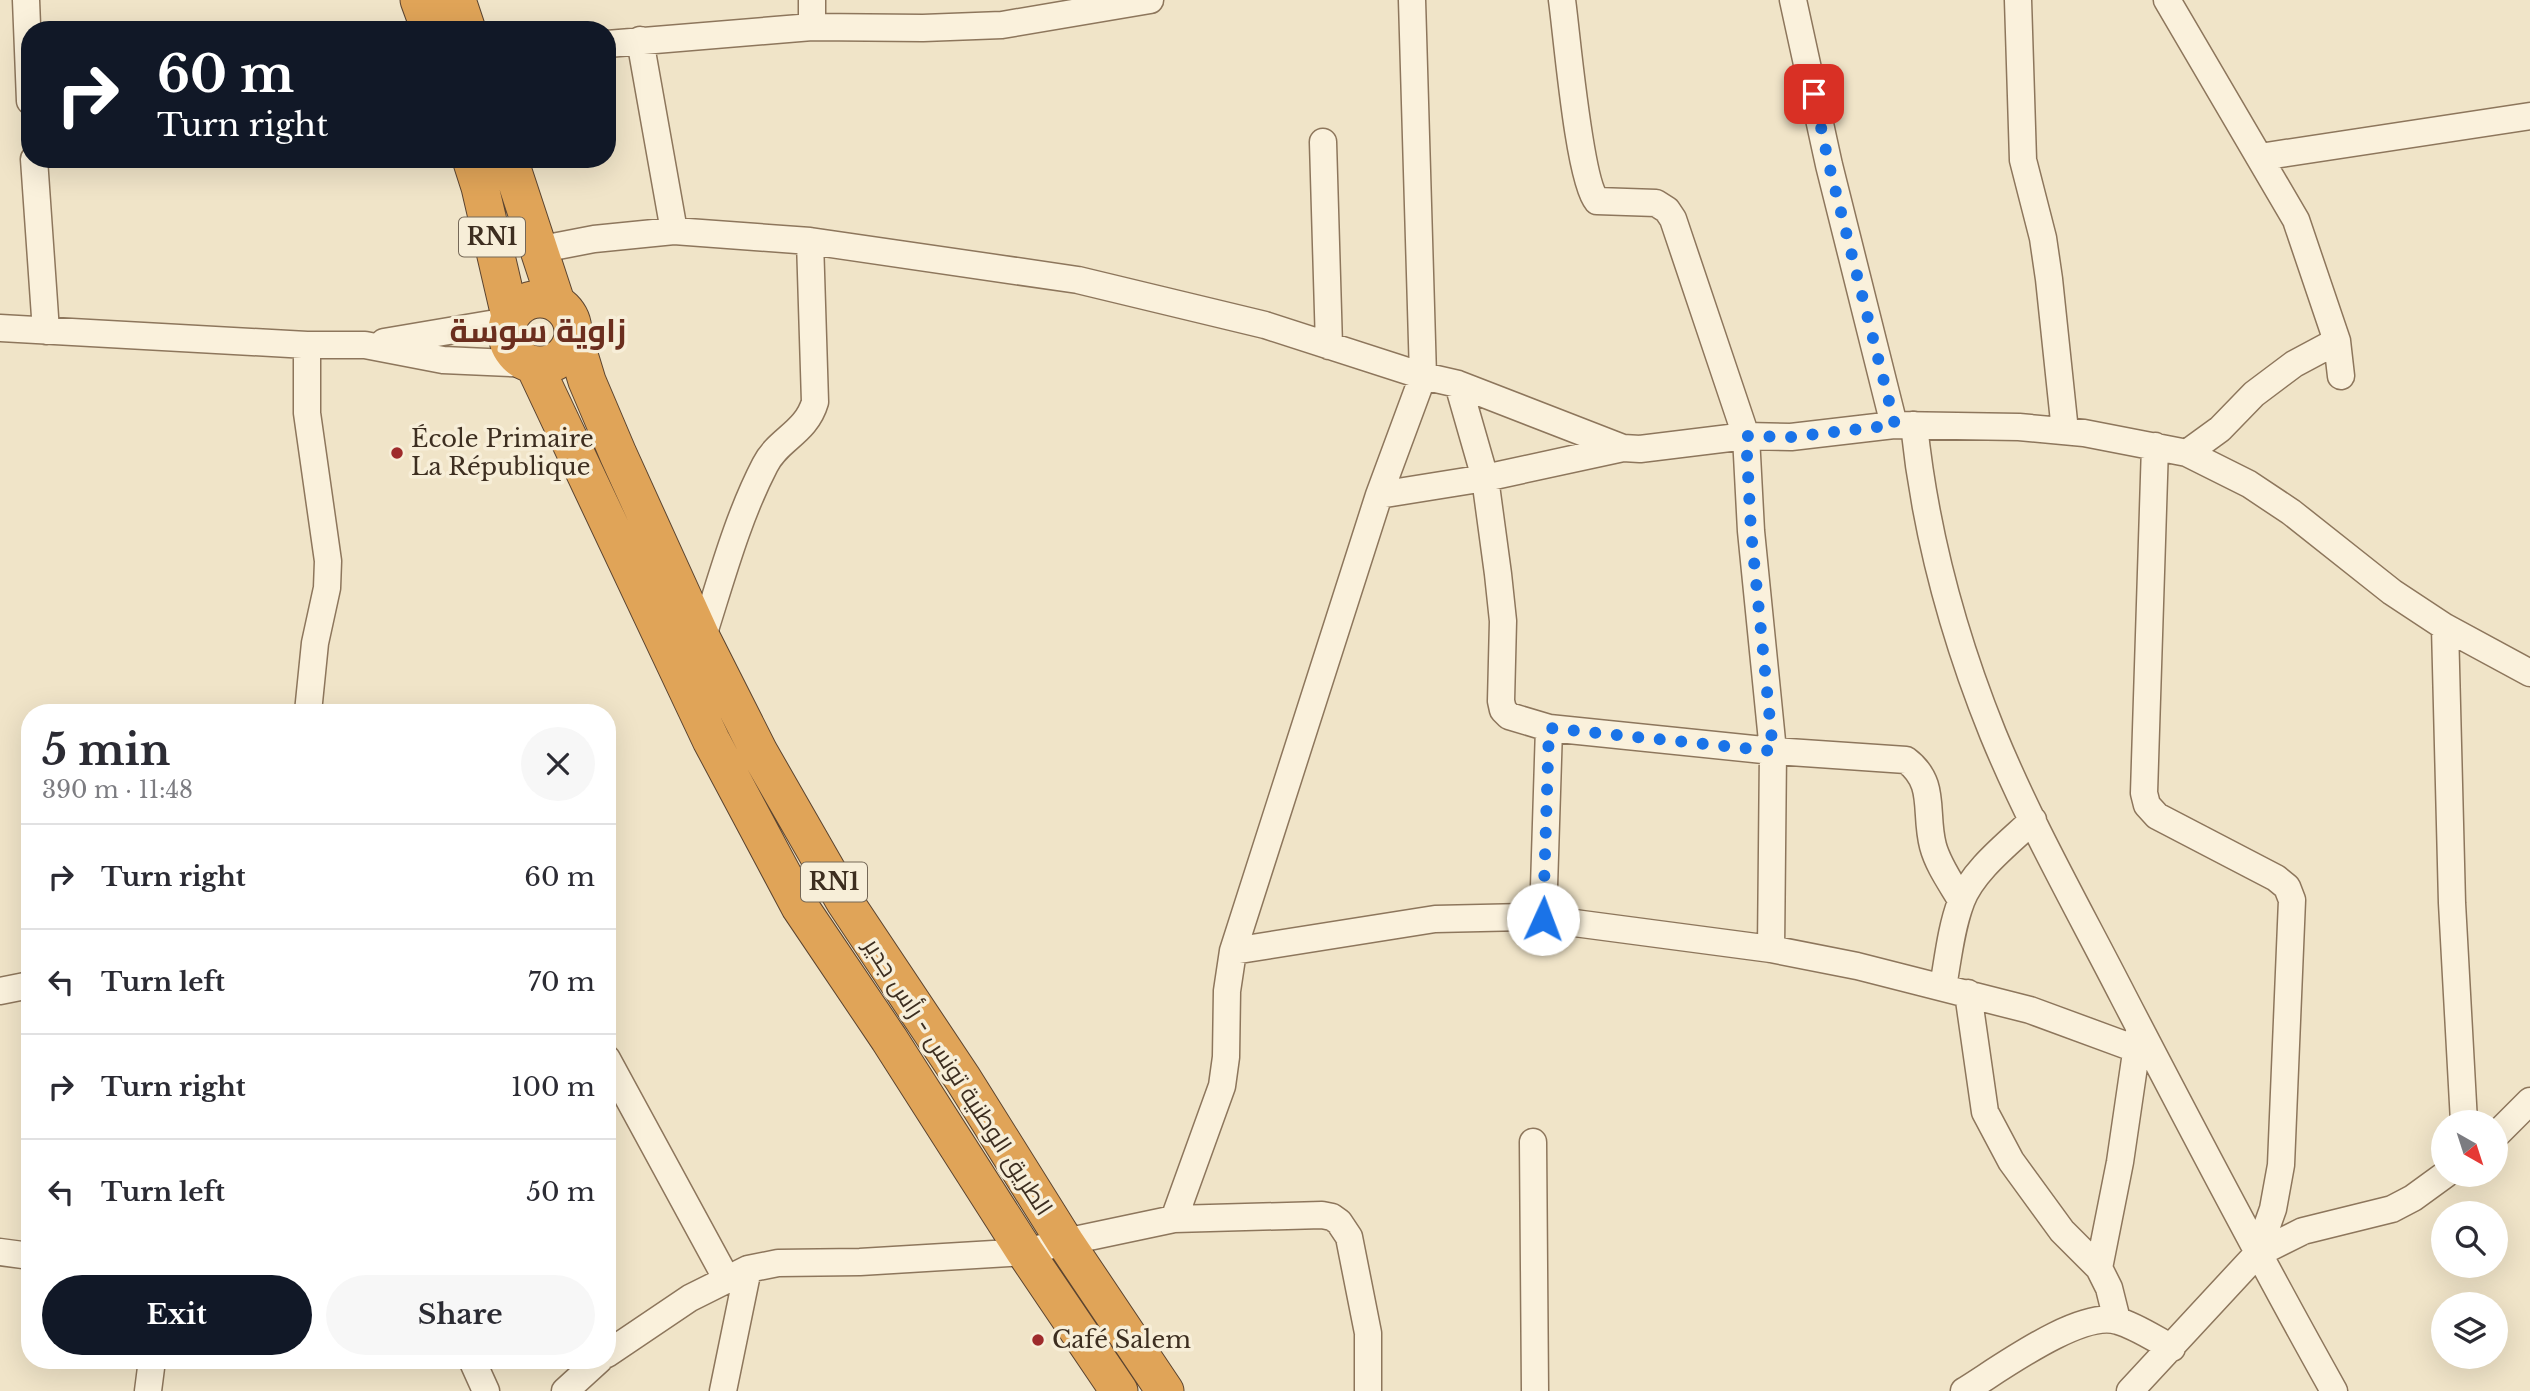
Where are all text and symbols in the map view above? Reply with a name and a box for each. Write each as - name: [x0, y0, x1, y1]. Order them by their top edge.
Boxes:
- text: 60 m: [157, 44, 294, 105]
- icon: right: [42, 49, 133, 140]
- pin: [1784, 64, 1844, 124]
- icon: arrive: [1795, 75, 1833, 113]
- text: Turn right: [157, 105, 328, 145]
- road number: RN1: [459, 218, 525, 256]
- district label: زاوية سوسة: [450, 311, 626, 351]
- place label: École Primaire La République: [411, 424, 594, 481]
- marker: École Primaire La République: [389, 445, 405, 461]
- text: 5 min: [42, 724, 170, 776]
- button: close: [521, 727, 595, 801]
- text: 390 m · 11:48: [42, 776, 193, 804]
- icon: right: [42, 858, 80, 896]
- text: Turn right: [101, 861, 246, 893]
- text: 60 m: [524, 861, 595, 893]
- road number: RN1: [801, 862, 867, 902]
- position arrow: [1506, 882, 1580, 956]
- street label: الطريق الوطنية تونس - رأس جدير: [856, 931, 1060, 1221]
- icon: left: [42, 963, 80, 1001]
- text: Turn left: [101, 966, 225, 998]
- text: 70 m: [528, 966, 595, 998]
- icon: right: [42, 1068, 80, 1106]
- text: Turn right: [101, 1071, 246, 1103]
- text: 100 m: [511, 1071, 595, 1103]
- north arrow: [2431, 1110, 2508, 1186]
- map controls: [2431, 1110, 2508, 1369]
- icon: left: [42, 1173, 80, 1211]
- text: Turn left: [101, 1176, 225, 1208]
- text: 50 m: [526, 1176, 595, 1208]
- button: search: [2431, 1201, 2508, 1278]
- button: Exit: [42, 1275, 312, 1355]
- button: Share: [326, 1275, 595, 1355]
- button: layers: [2431, 1292, 2508, 1369]
- place label: Café Salem: [1052, 1325, 1191, 1354]
- marker: Café Salem: [1030, 1332, 1046, 1348]

